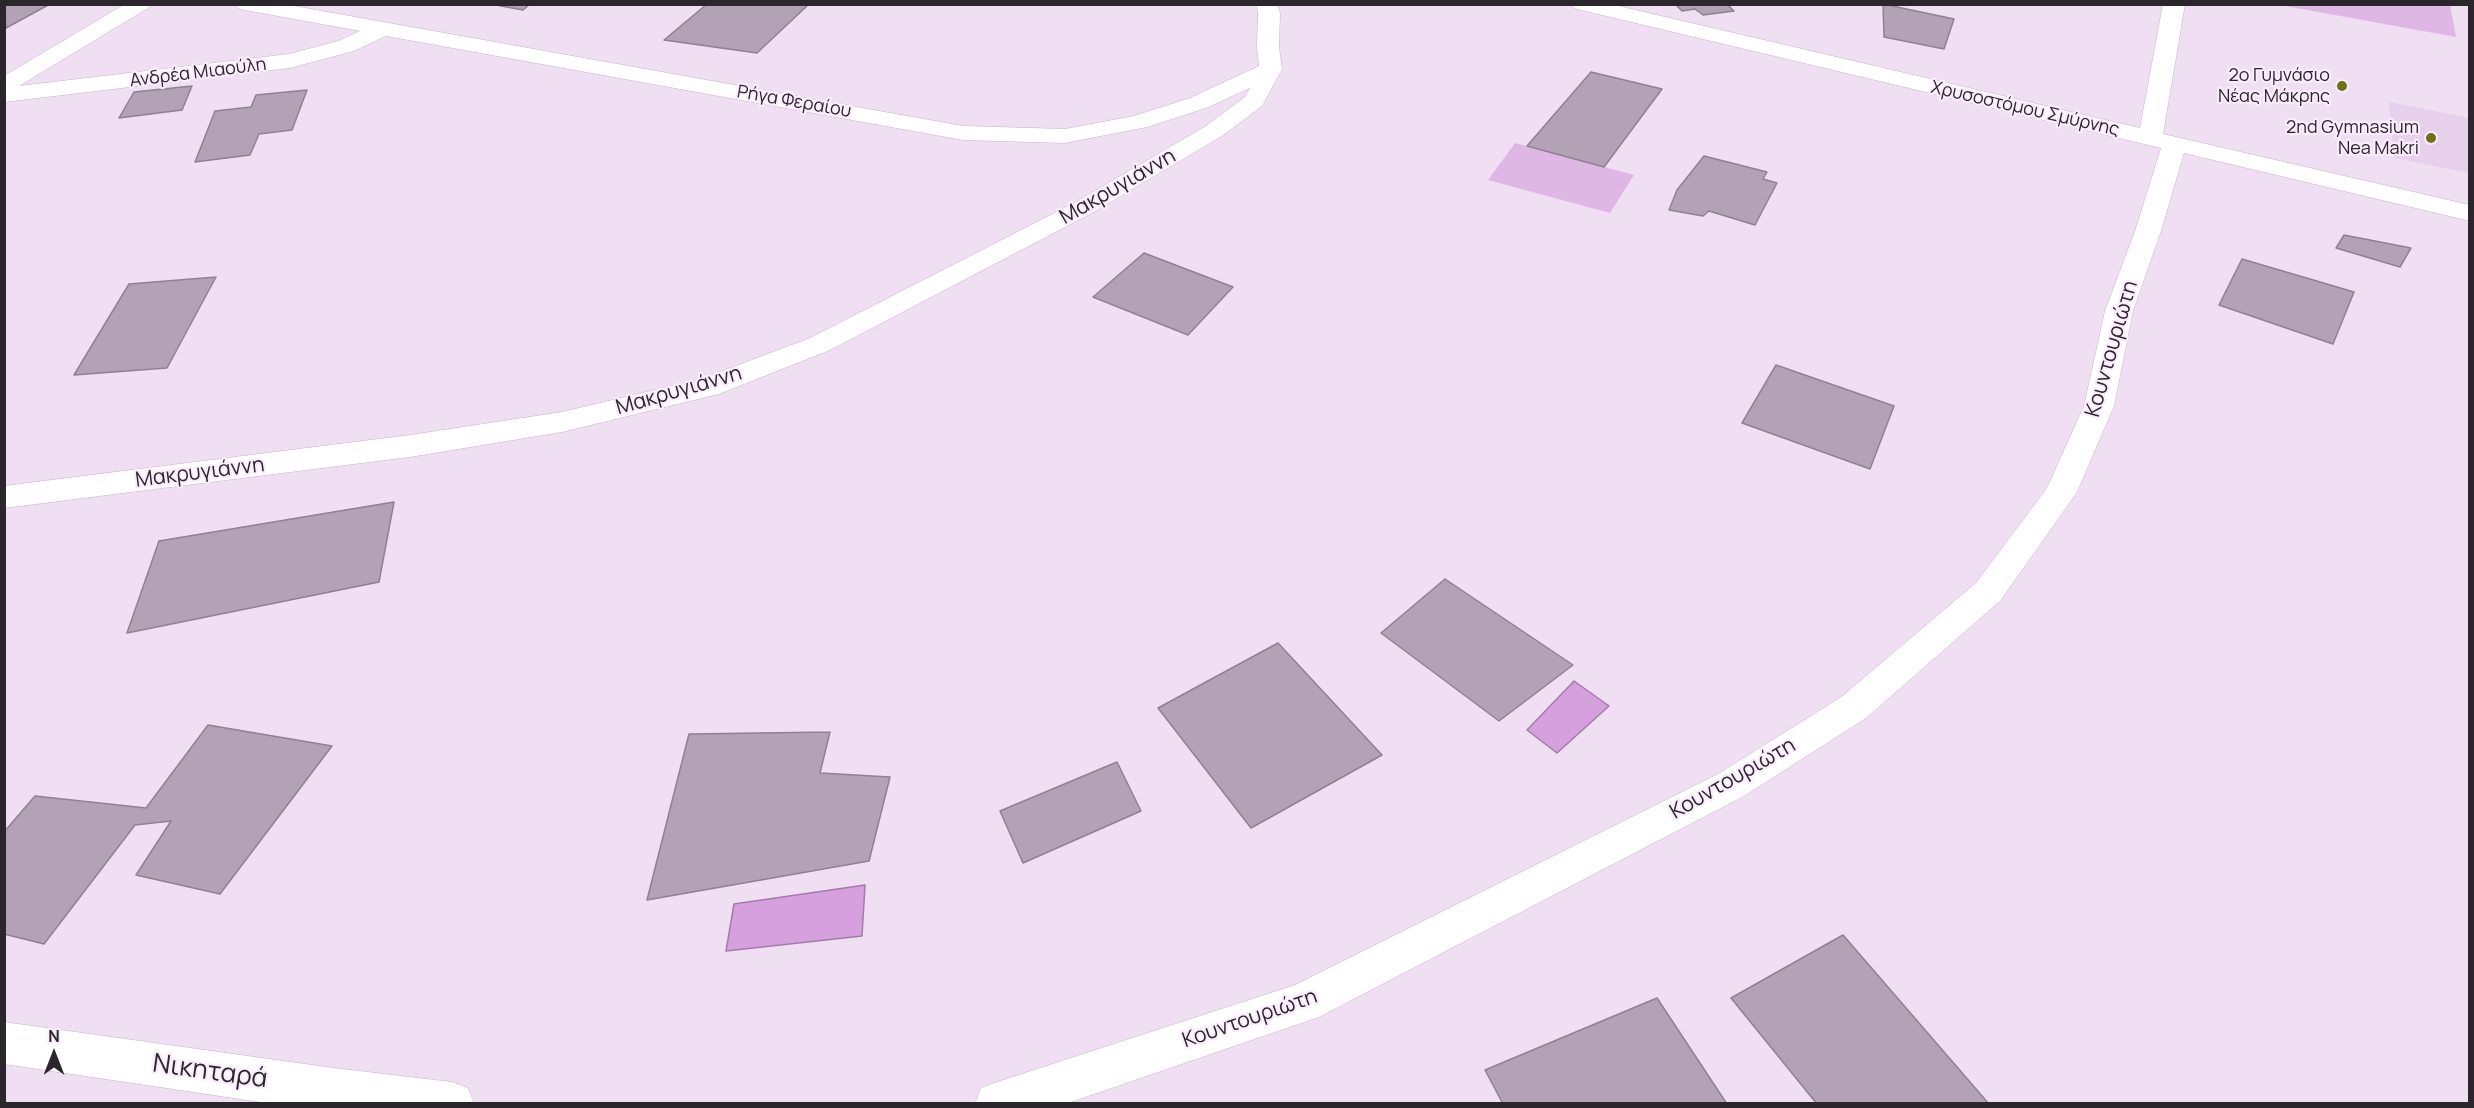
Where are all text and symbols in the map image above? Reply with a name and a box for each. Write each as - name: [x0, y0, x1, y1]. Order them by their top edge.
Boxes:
- street label: Ανδρέα Μιαούλη: [128, 54, 268, 92]
- place label: 2ο Γυμνάσιο Νέας Μάκρης: [2218, 65, 2330, 107]
- street label: Χρυσοστόμου Σμύρνης: [1929, 77, 2121, 141]
- marker: 2ο Γυμνάσιο Νέας Μάκρης: [2335, 79, 2349, 93]
- street label: Ρήγα Φεραίου: [735, 81, 853, 123]
- place label: 2nd Gymnasium Nea Makri: [2286, 117, 2419, 160]
- marker: 2nd Gymnasium Nea Makri: [2424, 131, 2438, 145]
- street label: Μακρυγιάννη: [1056, 144, 1180, 230]
- street label: Κουντουριώτη: [2080, 278, 2144, 420]
- street label: Μακρυγιάννη: [613, 361, 745, 421]
- street label: Μακρυγιάννη: [134, 453, 266, 493]
- street label: Κουντουριώτη: [1666, 733, 1800, 825]
- street label: Κουντουριώτη: [1179, 984, 1321, 1054]
- north arrow: [24, 1024, 84, 1084]
- text: N: [48, 1025, 60, 1047]
- street label: Νικηταρά: [151, 1049, 269, 1095]

